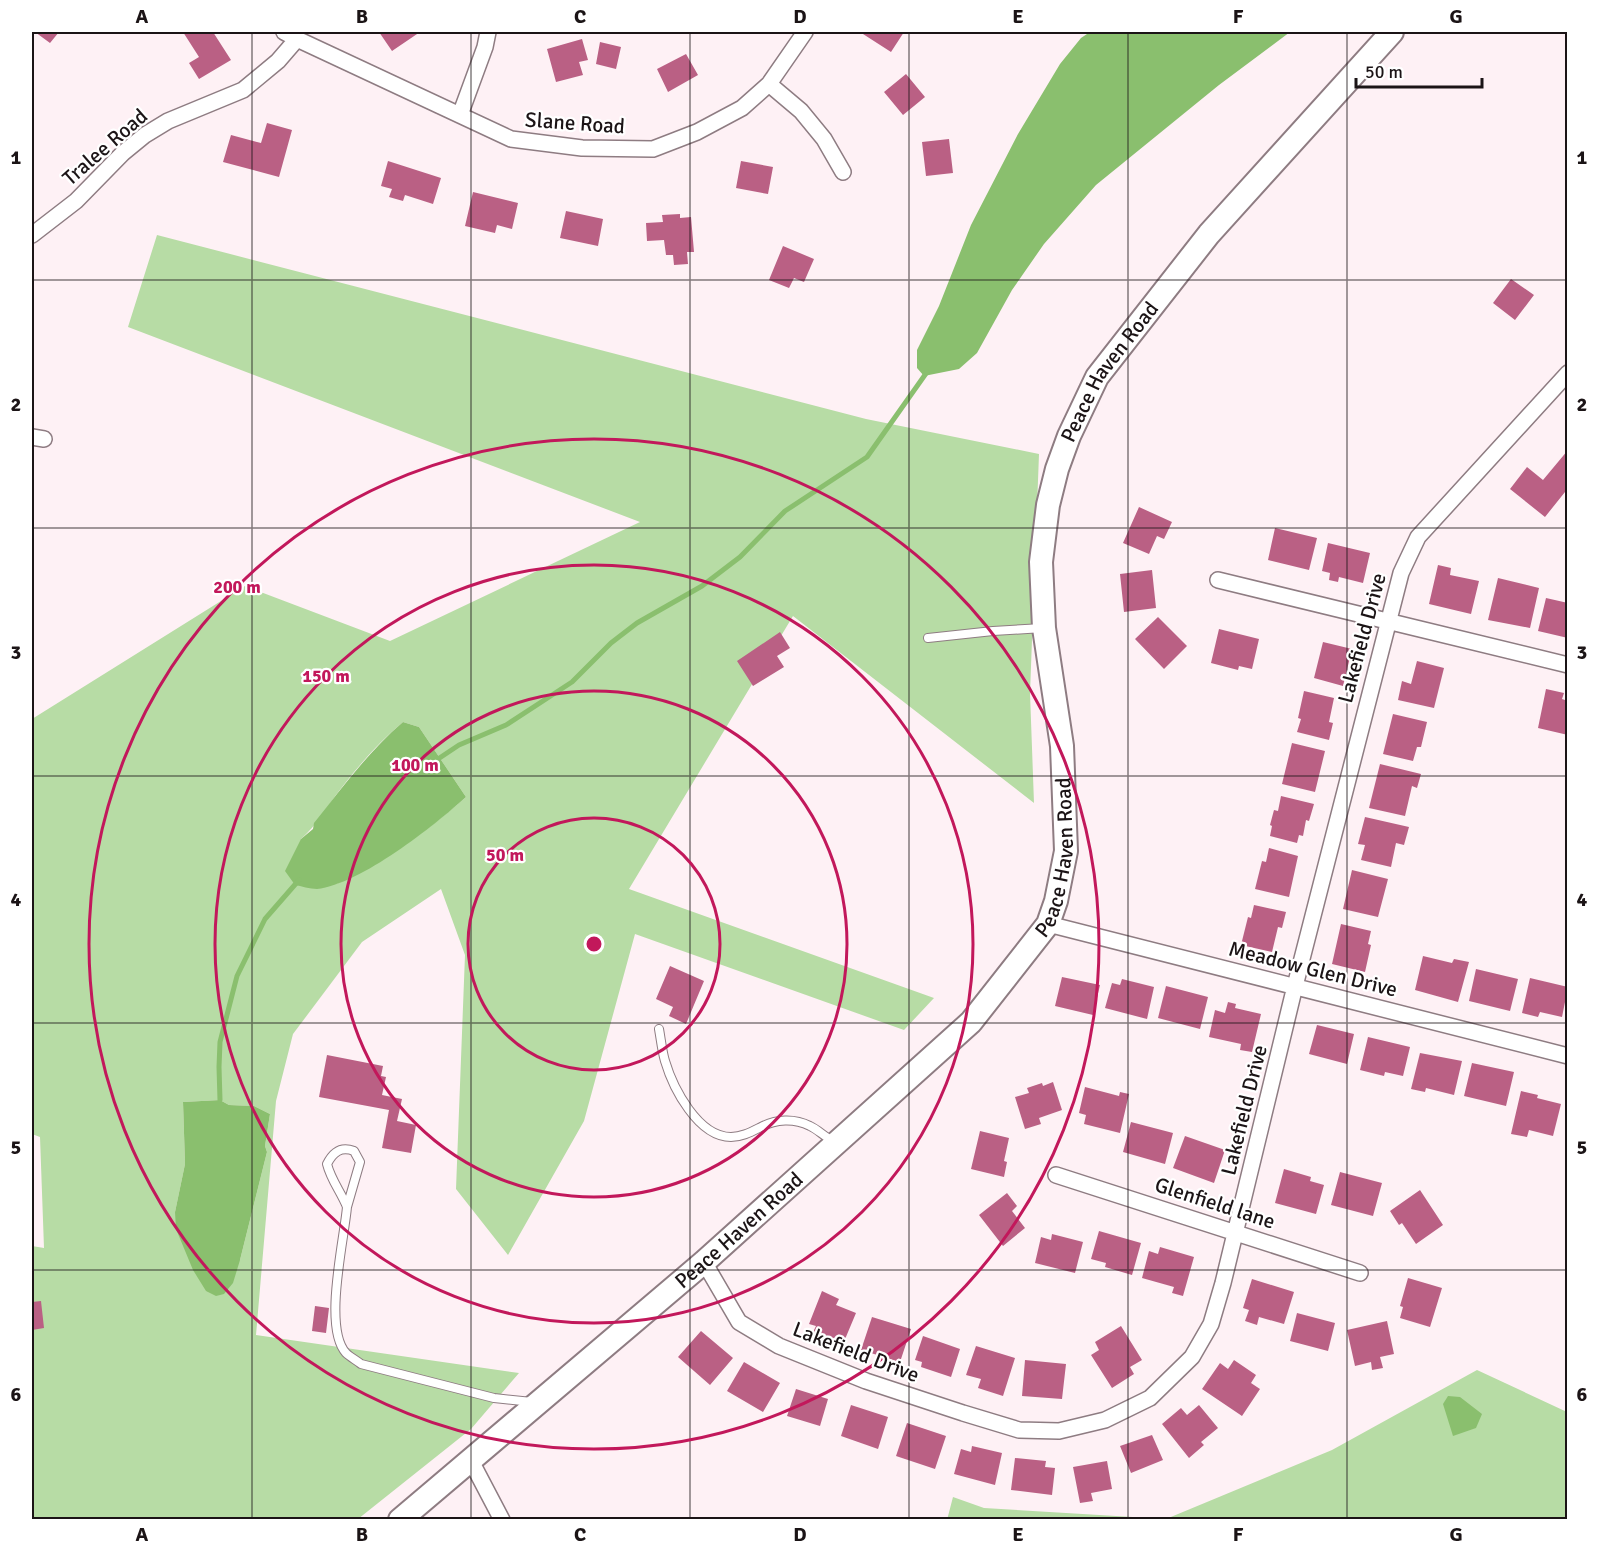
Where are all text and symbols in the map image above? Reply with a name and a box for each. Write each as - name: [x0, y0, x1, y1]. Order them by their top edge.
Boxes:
- text: A: [136, 4, 149, 29]
- text: B: [356, 4, 368, 29]
- text: C: [574, 4, 586, 29]
- text: D: [793, 4, 807, 29]
- text: E: [1012, 4, 1024, 29]
- text: F: [1233, 4, 1244, 29]
- text: G: [1449, 4, 1463, 29]
- scale bar: [1356, 51, 1482, 89]
- text: 50 m: [1365, 61, 1403, 83]
- street label: Tralee Road: [57, 103, 153, 191]
- street label: Slane Road: [524, 107, 626, 139]
- text: 1: [11, 145, 22, 170]
- text: 1: [1577, 145, 1588, 170]
- street label: Peace Haven Road: [1055, 296, 1164, 446]
- text: 2: [11, 392, 21, 417]
- text: 2: [1577, 392, 1587, 417]
- street label: Lakefield Drive: [1332, 570, 1392, 706]
- text: 200 m: [213, 576, 261, 598]
- text: 3: [11, 640, 21, 665]
- text: 3: [1577, 640, 1587, 665]
- text: 150 m: [302, 665, 350, 687]
- text: 100 m: [391, 754, 439, 776]
- street label: Peace Haven Road: [1029, 777, 1079, 943]
- text: 50 m: [486, 844, 524, 866]
- text: 4: [11, 887, 22, 912]
- text: 4: [1577, 887, 1588, 912]
- centre of rings: [584, 934, 604, 954]
- street label: Meadow Glen Drive: [1226, 935, 1400, 1003]
- street label: Lakefield Drive: [1215, 1042, 1273, 1178]
- text: 5: [11, 1135, 21, 1160]
- text: 5: [1577, 1135, 1587, 1160]
- street label: Peace Haven Road: [670, 1166, 808, 1294]
- street label: Glenfield lane: [1152, 1171, 1278, 1235]
- street label: Lakefield Drive: [789, 1316, 923, 1388]
- text: 6: [11, 1382, 22, 1407]
- text: 6: [1577, 1382, 1588, 1407]
- text: A: [136, 1522, 149, 1547]
- text: B: [356, 1522, 368, 1547]
- text: C: [574, 1522, 586, 1547]
- text: D: [793, 1522, 807, 1547]
- text: E: [1012, 1522, 1024, 1547]
- text: F: [1233, 1522, 1244, 1547]
- text: G: [1449, 1522, 1463, 1547]

